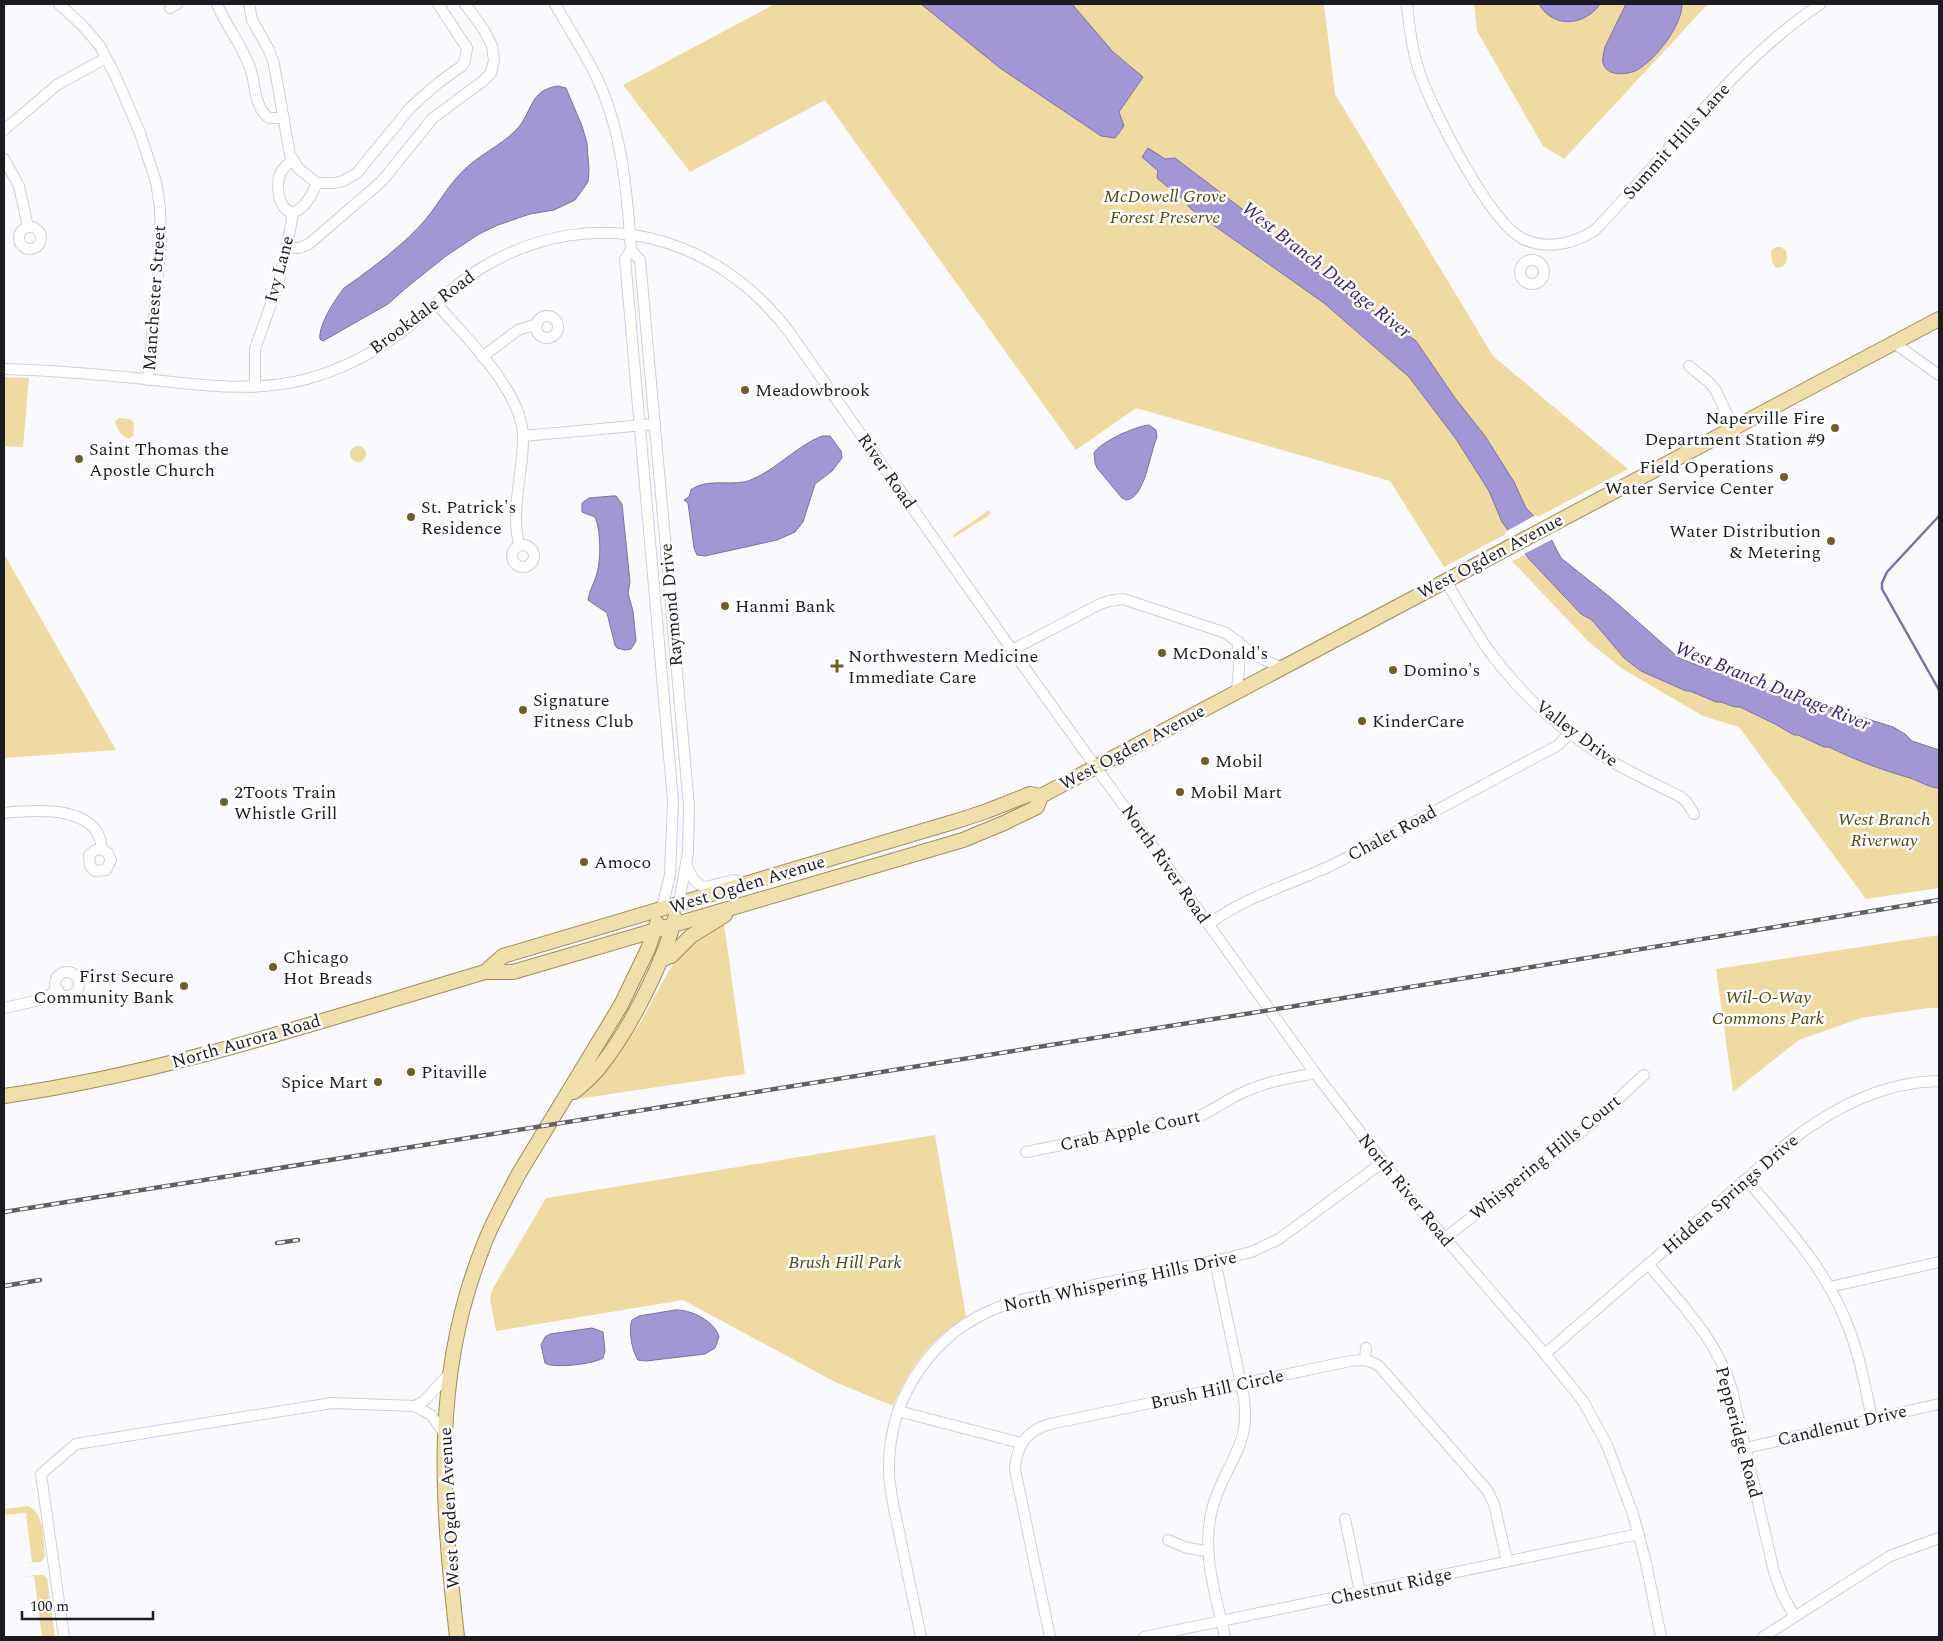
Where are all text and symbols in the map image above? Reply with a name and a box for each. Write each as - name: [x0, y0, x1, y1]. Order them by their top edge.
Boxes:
- street label: Summit Hills Lane: [1616, 77, 1736, 206]
- park label: McDowell Grove Forest Preserve: [1104, 183, 1226, 231]
- water label: West Branch DuPage River: [1235, 194, 1418, 346]
- street label: Manchester Street: [136, 224, 173, 372]
- street label: Ivy Lane: [258, 233, 301, 306]
- street label: Brookdale Road: [364, 264, 481, 361]
- place label: Meadowbrook: [755, 377, 870, 404]
- marker: Meadowbrook: [739, 384, 751, 396]
- place label: Naperville Fire Department Station #9: [1644, 405, 1825, 453]
- marker: Naperville Fire Department Station #9: [1829, 422, 1841, 434]
- street label: River Road: [851, 428, 923, 515]
- place label: Saint Thomas the Apostle Church: [89, 436, 229, 484]
- marker: Saint Thomas the Apostle Church: [73, 453, 85, 465]
- place label: Field Operations Water Service Center: [1605, 454, 1774, 502]
- marker: Field Operations Water Service Center: [1778, 471, 1790, 483]
- place label: St. Patrick's Residence: [421, 494, 516, 542]
- street label: West Ogden Avenue: [1412, 507, 1568, 606]
- marker: St. Patrick's Residence: [405, 511, 417, 523]
- place label: Water Distribution & Metering: [1669, 518, 1821, 566]
- marker: Water Distribution & Metering: [1825, 535, 1837, 547]
- street label: Raymond Drive: [653, 542, 690, 668]
- place label: Hanmi Bank: [735, 593, 836, 620]
- marker: Hanmi Bank: [719, 600, 731, 612]
- water label: West Branch DuPage River: [1670, 634, 1875, 739]
- place label: McDonald's: [1172, 640, 1268, 667]
- place label: Northwestern Medicine Immediate Care: [848, 643, 1038, 691]
- marker: McDonald's: [1156, 647, 1168, 659]
- place label: Domino's: [1403, 657, 1480, 684]
- marker: Northwestern Medicine Immediate Care: [830, 659, 844, 673]
- marker: Domino's: [1387, 664, 1399, 676]
- place label: Signature Fitness Club: [533, 687, 634, 735]
- street label: Valley Drive: [1530, 693, 1624, 774]
- street label: West Ogden Avenue: [1054, 698, 1210, 797]
- marker: Signature Fitness Club: [517, 704, 529, 716]
- place label: KinderCare: [1372, 708, 1465, 735]
- marker: KinderCare: [1356, 715, 1368, 727]
- place label: Mobil: [1215, 748, 1263, 775]
- marker: Mobil: [1199, 755, 1211, 767]
- place label: 2Toots Train Whistle Grill: [234, 779, 337, 827]
- place label: Mobil Mart: [1190, 779, 1282, 806]
- marker: Mobil Mart: [1174, 786, 1186, 798]
- marker: 2Toots Train Whistle Grill: [218, 796, 230, 808]
- street label: North River Road: [1114, 799, 1217, 929]
- street label: Chalet Road: [1343, 799, 1442, 868]
- park label: West Branch Riverway: [1837, 806, 1931, 854]
- street label: West Ogden Avenue: [666, 848, 828, 921]
- place label: Amoco: [594, 849, 651, 876]
- marker: Amoco: [578, 856, 590, 868]
- place label: Chicago Hot Breads: [283, 944, 373, 992]
- marker: Chicago Hot Breads: [267, 961, 279, 973]
- place label: First Secure Community Bank: [33, 963, 174, 1011]
- marker: First Secure Community Bank: [178, 980, 190, 992]
- park label: Wil-O-Way Commons Park: [1712, 984, 1825, 1032]
- street label: North Aurora Road: [168, 1007, 324, 1076]
- place label: Pitaville: [421, 1059, 487, 1086]
- marker: Pitaville: [405, 1066, 417, 1078]
- place label: Spice Mart: [281, 1069, 368, 1096]
- marker: Spice Mart: [372, 1076, 384, 1088]
- street label: Whispering Hills Court: [1464, 1088, 1627, 1227]
- street label: Crab Apple Court: [1058, 1102, 1203, 1159]
- street label: Hidden Springs Drive: [1656, 1127, 1804, 1261]
- street label: North River Road: [1351, 1128, 1460, 1253]
- street label: North Whispering Hills Drive: [1001, 1244, 1239, 1319]
- park label: Brush Hill Park: [788, 1249, 902, 1276]
- street label: Brush Hill Circle: [1148, 1362, 1286, 1417]
- street label: Pepperidge Road: [1708, 1363, 1769, 1501]
- street label: Candlenut Drive: [1775, 1397, 1909, 1453]
- street label: West Ogden Avenue: [432, 1426, 467, 1589]
- street label: Chestnut Ridge: [1328, 1560, 1454, 1613]
- scale bar: [22, 1588, 154, 1620]
- text: 100 m: [30, 1595, 69, 1618]

